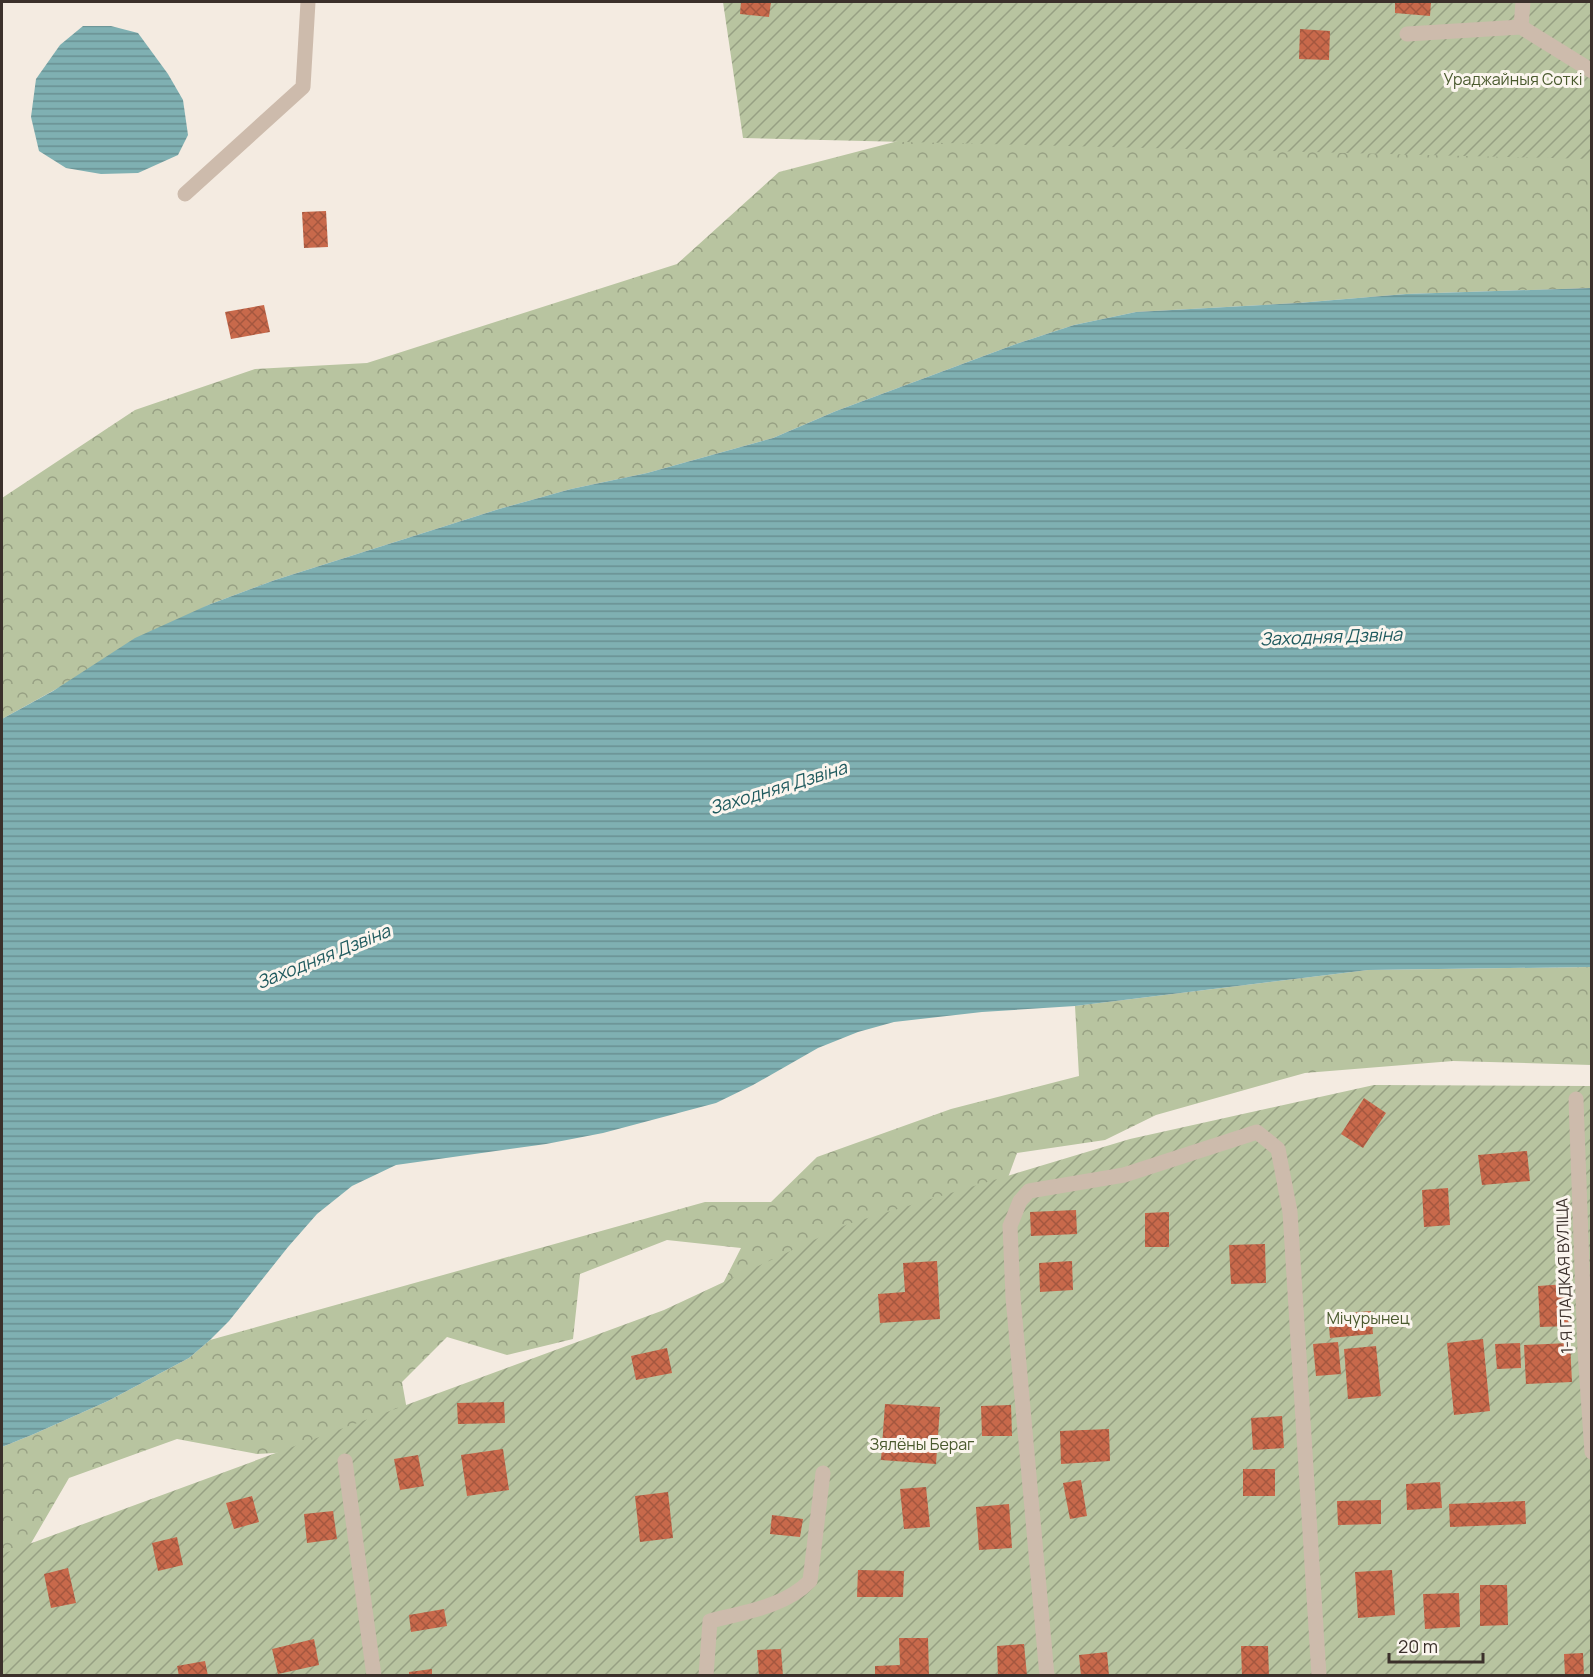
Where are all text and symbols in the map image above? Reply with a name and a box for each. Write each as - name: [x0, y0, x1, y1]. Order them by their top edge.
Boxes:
- park label: Ураджайныя Соткі: [1444, 68, 1582, 90]
- water label: Заходняя Дзвіна: [1259, 621, 1404, 650]
- water label: Заходняя Дзвіна: [706, 754, 850, 819]
- water label: Заходняя Дзвіна: [253, 918, 394, 994]
- street label: 1-Я ГЛАДКАЯ ВУЛІЦА: [1550, 1198, 1578, 1354]
- park label: Мічурынец: [1326, 1307, 1410, 1329]
- park label: Зялёны Бераг: [869, 1433, 975, 1455]
- scale bar: [1389, 1626, 1484, 1664]
- text: 20 m: [1398, 1634, 1438, 1658]

